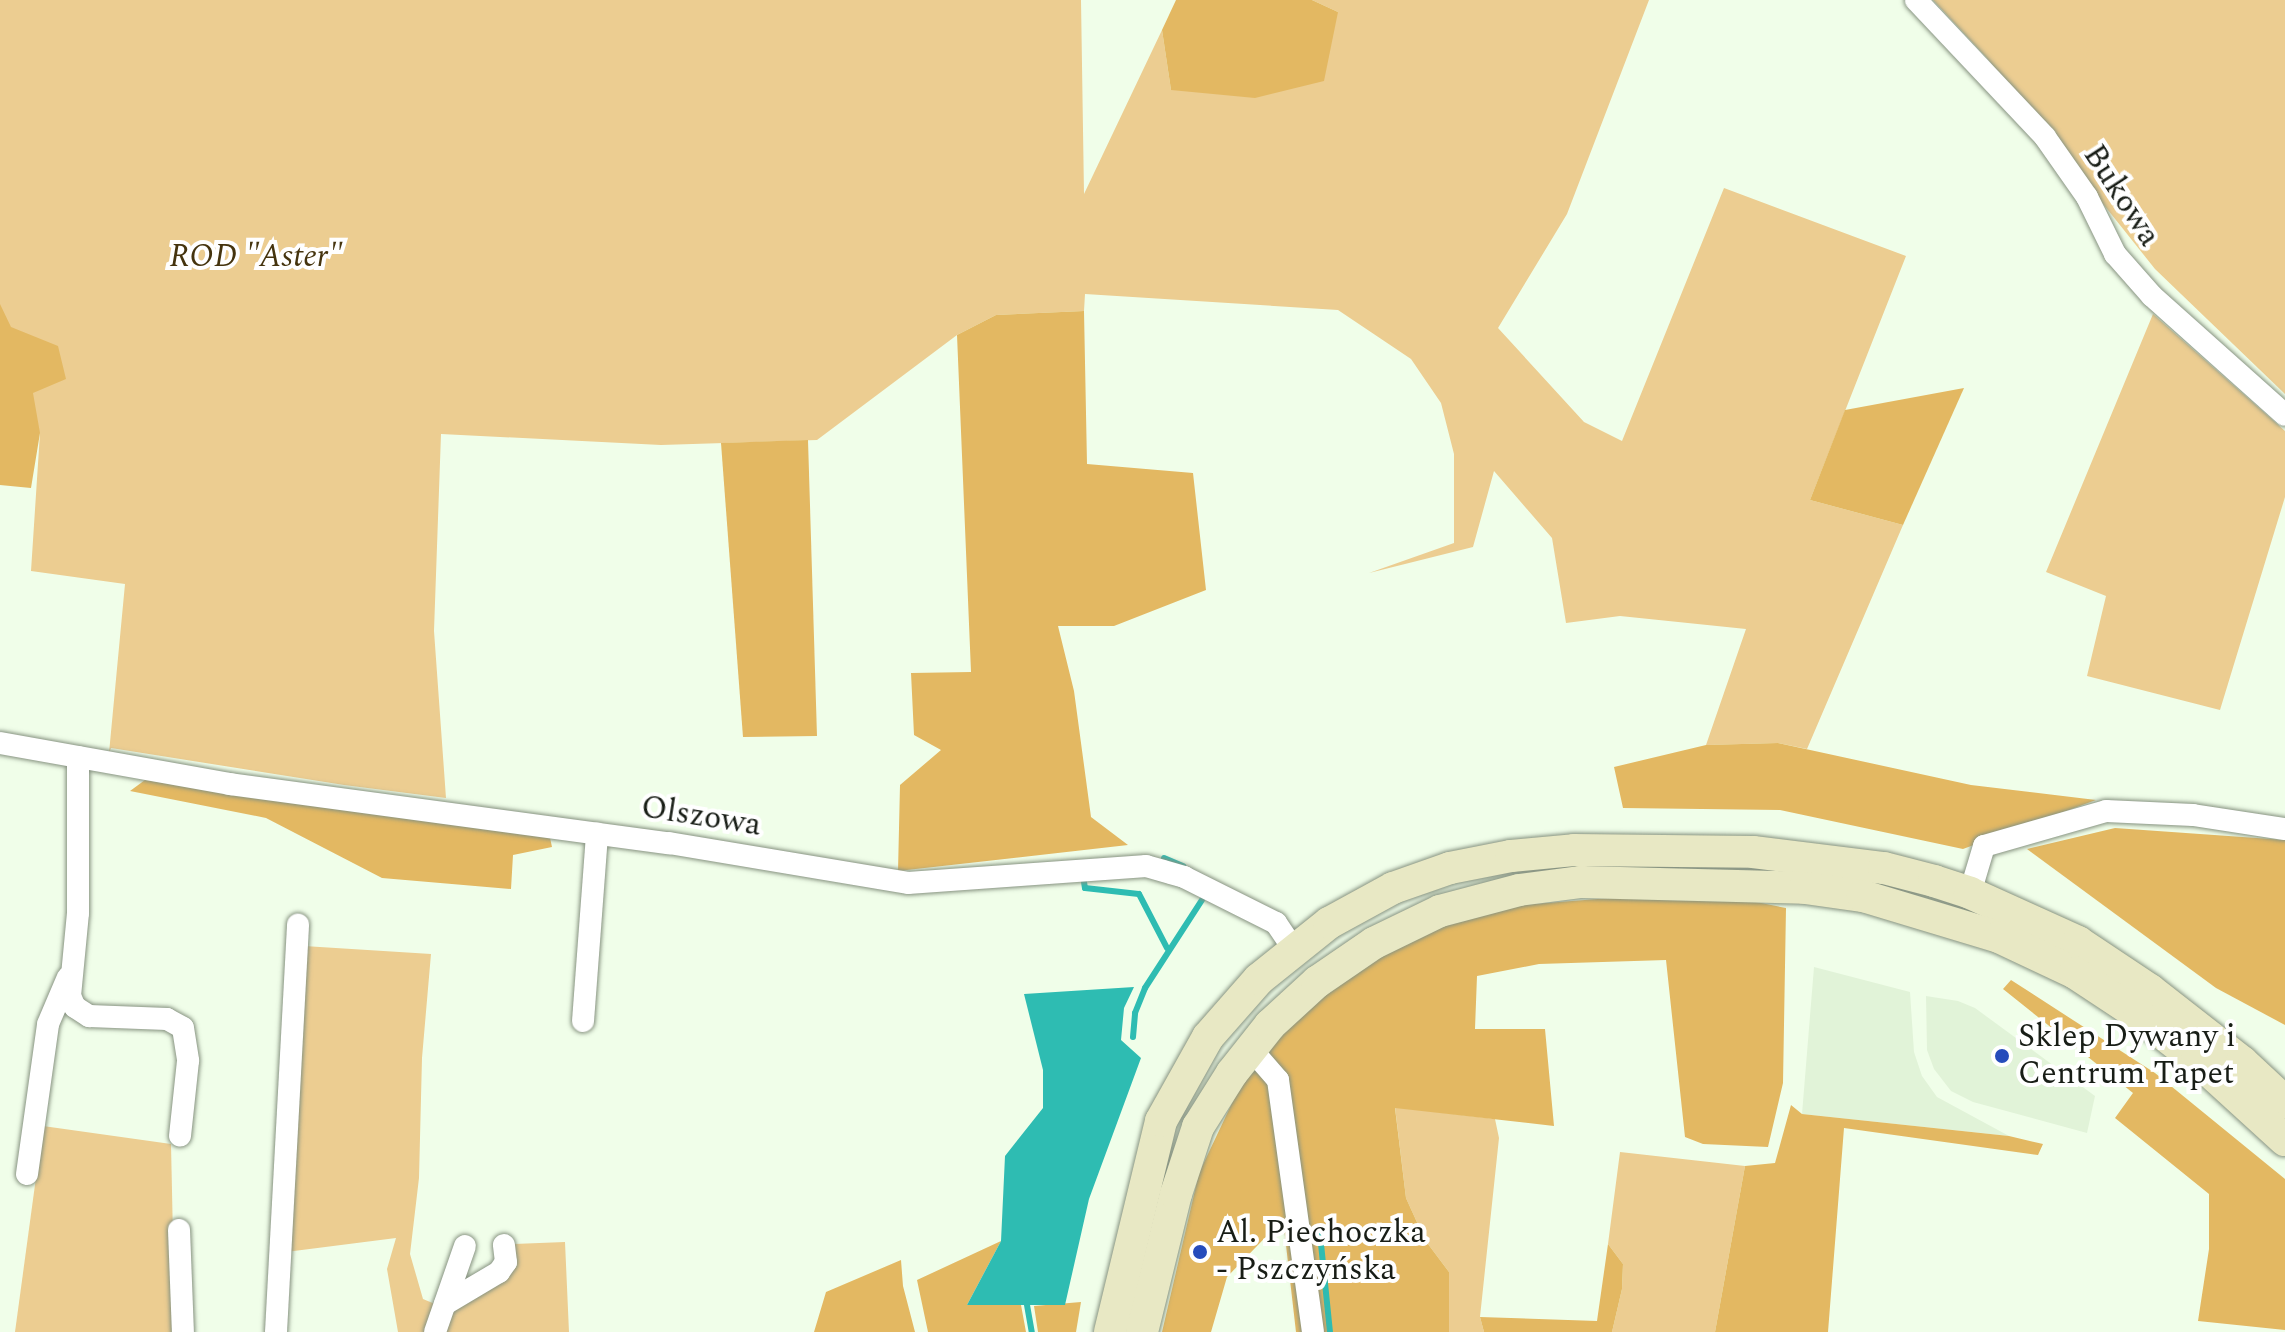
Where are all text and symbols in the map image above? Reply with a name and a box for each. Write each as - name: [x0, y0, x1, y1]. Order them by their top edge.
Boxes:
- street label: Bukowa: [2074, 138, 2168, 254]
- park label: ROD "Aster": [169, 238, 343, 276]
- street label: Olszowa: [638, 789, 764, 845]
- place label: Sklep Dywany i Centrum Tapet: [2018, 1019, 2236, 1094]
- marker: Sklep Dywany i Centrum Tapet: [1993, 1047, 2011, 1065]
- place label: Al. Piechoczka - Pszczyńska: [1216, 1215, 1426, 1290]
- marker: Al. Piechoczka - Pszczyńska: [1191, 1243, 1209, 1261]

